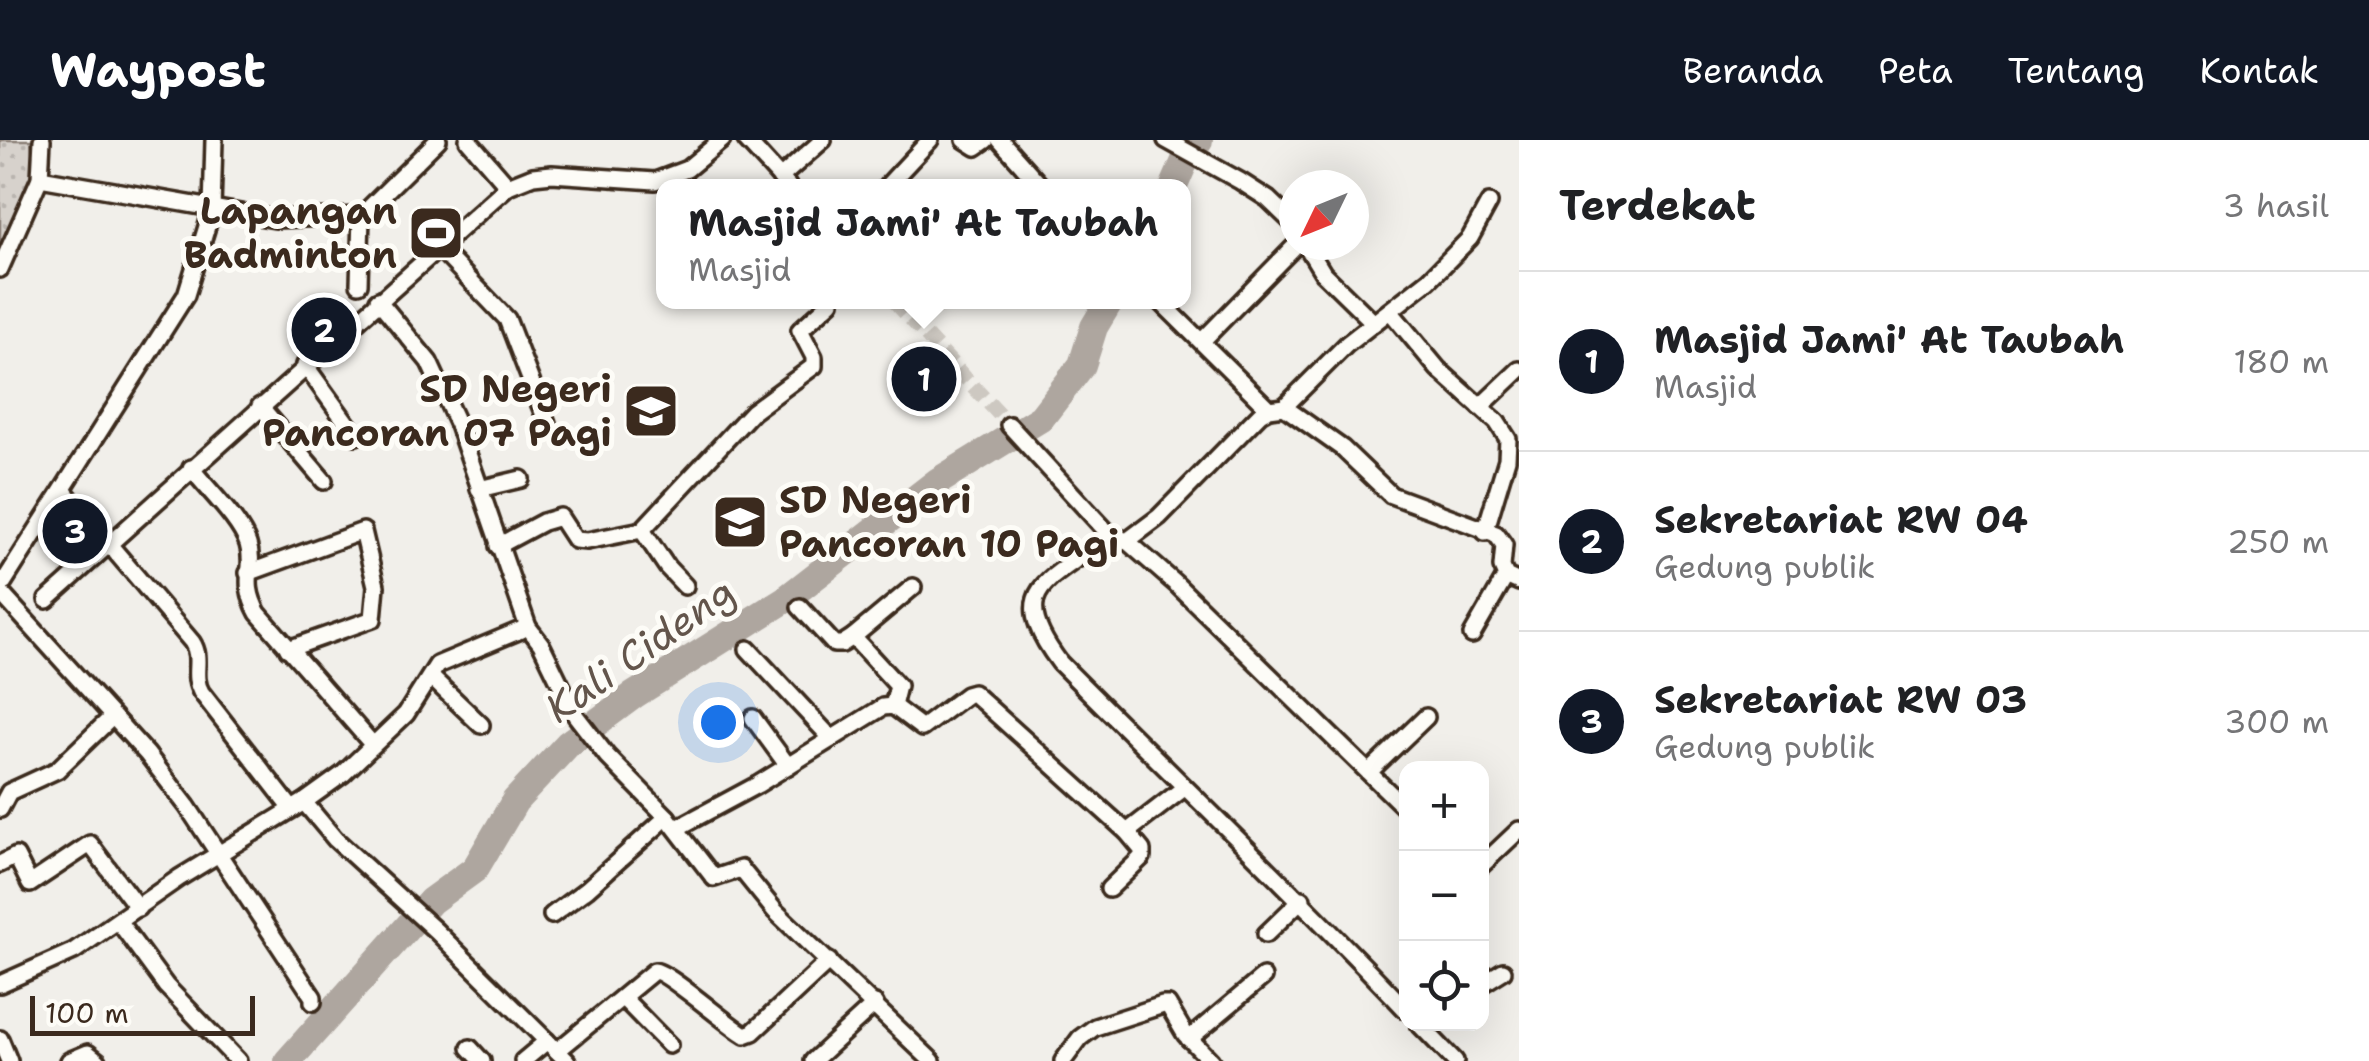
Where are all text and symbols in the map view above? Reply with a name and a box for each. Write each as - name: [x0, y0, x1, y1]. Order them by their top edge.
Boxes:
- text: Waypost: [50, 38, 266, 102]
- text: Beranda: [1683, 47, 1823, 94]
- text: Peta: [1878, 47, 1953, 94]
- text: Tentang: [2008, 47, 2144, 94]
- text: Kontak: [2199, 47, 2319, 94]
- north arrow: [1279, 170, 1369, 260]
- text: Terdekat: [1559, 177, 1756, 233]
- popup: [656, 179, 1191, 309]
- text: 3 hasil: [2223, 184, 2329, 227]
- place label: Lapangan Badminton: [184, 185, 397, 280]
- text: Masjid Jami' At Taubah: [688, 197, 1159, 248]
- sports icon: Lapangan Badminton: [406, 203, 466, 263]
- text: Masjid: [688, 248, 791, 291]
- pin: 2: [292, 292, 356, 368]
- text: Masjid Jami' At Taubah: [1654, 314, 2124, 365]
- text: 1: [1584, 340, 1599, 383]
- text: 180 m: [2233, 340, 2329, 383]
- pin: 1: [892, 342, 956, 416]
- place label: SD Negeri Pancoran 07 Pagi: [262, 363, 612, 458]
- text: Masjid: [1654, 365, 1757, 408]
- school or university icon: SD Negeri Pancoran 07 Pagi: [621, 381, 681, 441]
- place label: SD Negeri Pancoran 10 Pagi: [779, 474, 1119, 569]
- school or university icon: SD Negeri Pancoran 10 Pagi: [710, 492, 770, 552]
- pin: 3: [42, 494, 108, 568]
- text: Sekretariat RW 04: [1654, 494, 2028, 545]
- text: 2: [1580, 520, 1603, 563]
- text: 250 m: [2227, 520, 2329, 563]
- text: Gedung publik: [1654, 545, 1875, 588]
- water label: Kali Cideng: [534, 565, 746, 735]
- text: Sekretariat RW 03: [1654, 674, 2027, 725]
- your location: [693, 697, 744, 748]
- text: 3: [1580, 700, 1603, 743]
- text: 300 m: [2224, 700, 2329, 743]
- text: Gedung publik: [1654, 725, 1875, 768]
- map controls: [1399, 761, 1489, 1031]
- button: +: [1399, 761, 1489, 851]
- button: −: [1399, 851, 1489, 941]
- button: locate: [1399, 941, 1489, 1031]
- scale bar: [30, 991, 255, 1036]
- text: 100 m: [45, 994, 129, 1032]

